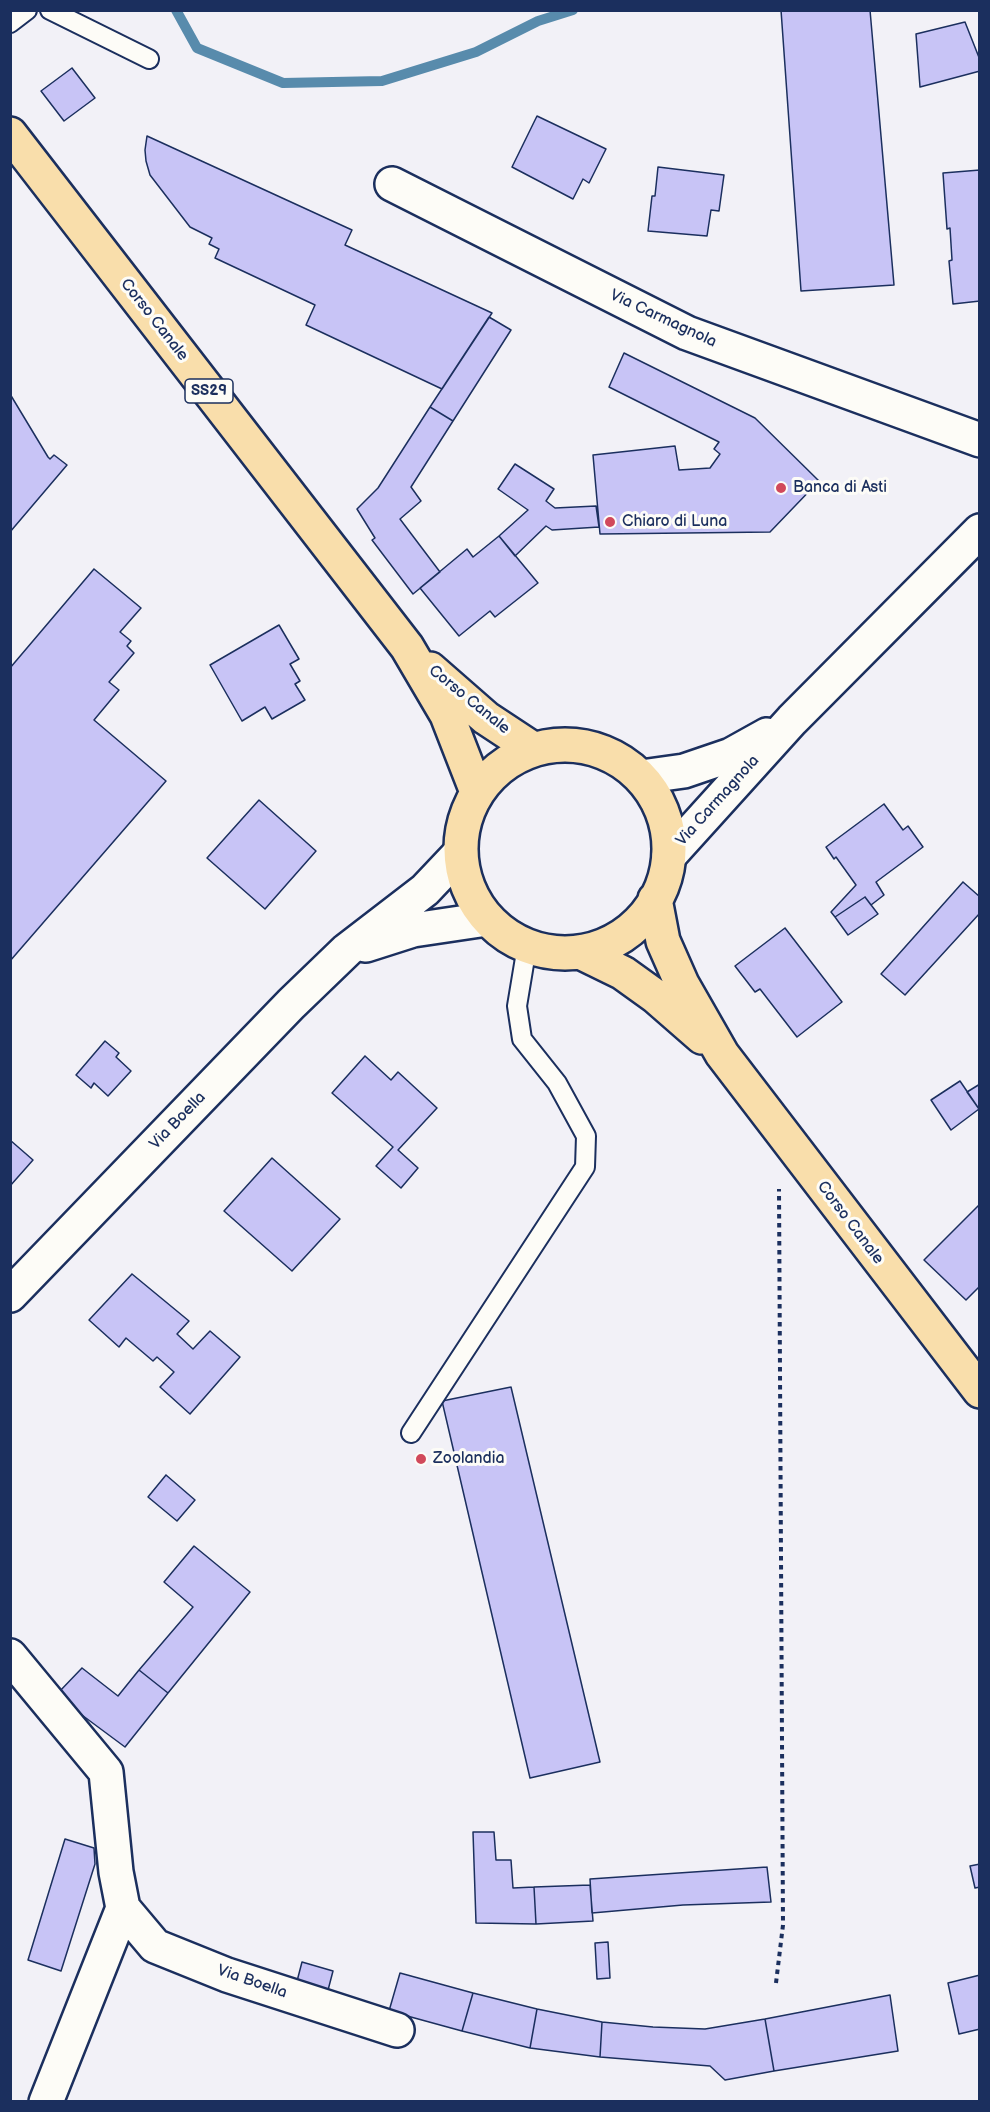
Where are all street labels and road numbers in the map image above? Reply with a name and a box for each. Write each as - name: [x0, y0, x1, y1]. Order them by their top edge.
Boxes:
- street label: Corso Canale: [116, 275, 192, 365]
- street label: Via Carmagnola: [607, 286, 719, 352]
- road number: SS29: [185, 379, 233, 403]
- street label: Corso Canale: [424, 661, 514, 739]
- street label: Via Carmagnola: [672, 752, 764, 850]
- street label: Via Boella: [146, 1088, 210, 1154]
- street label: Corso Canale: [813, 1178, 887, 1268]
- street label: Via Boella: [215, 1961, 289, 2003]

